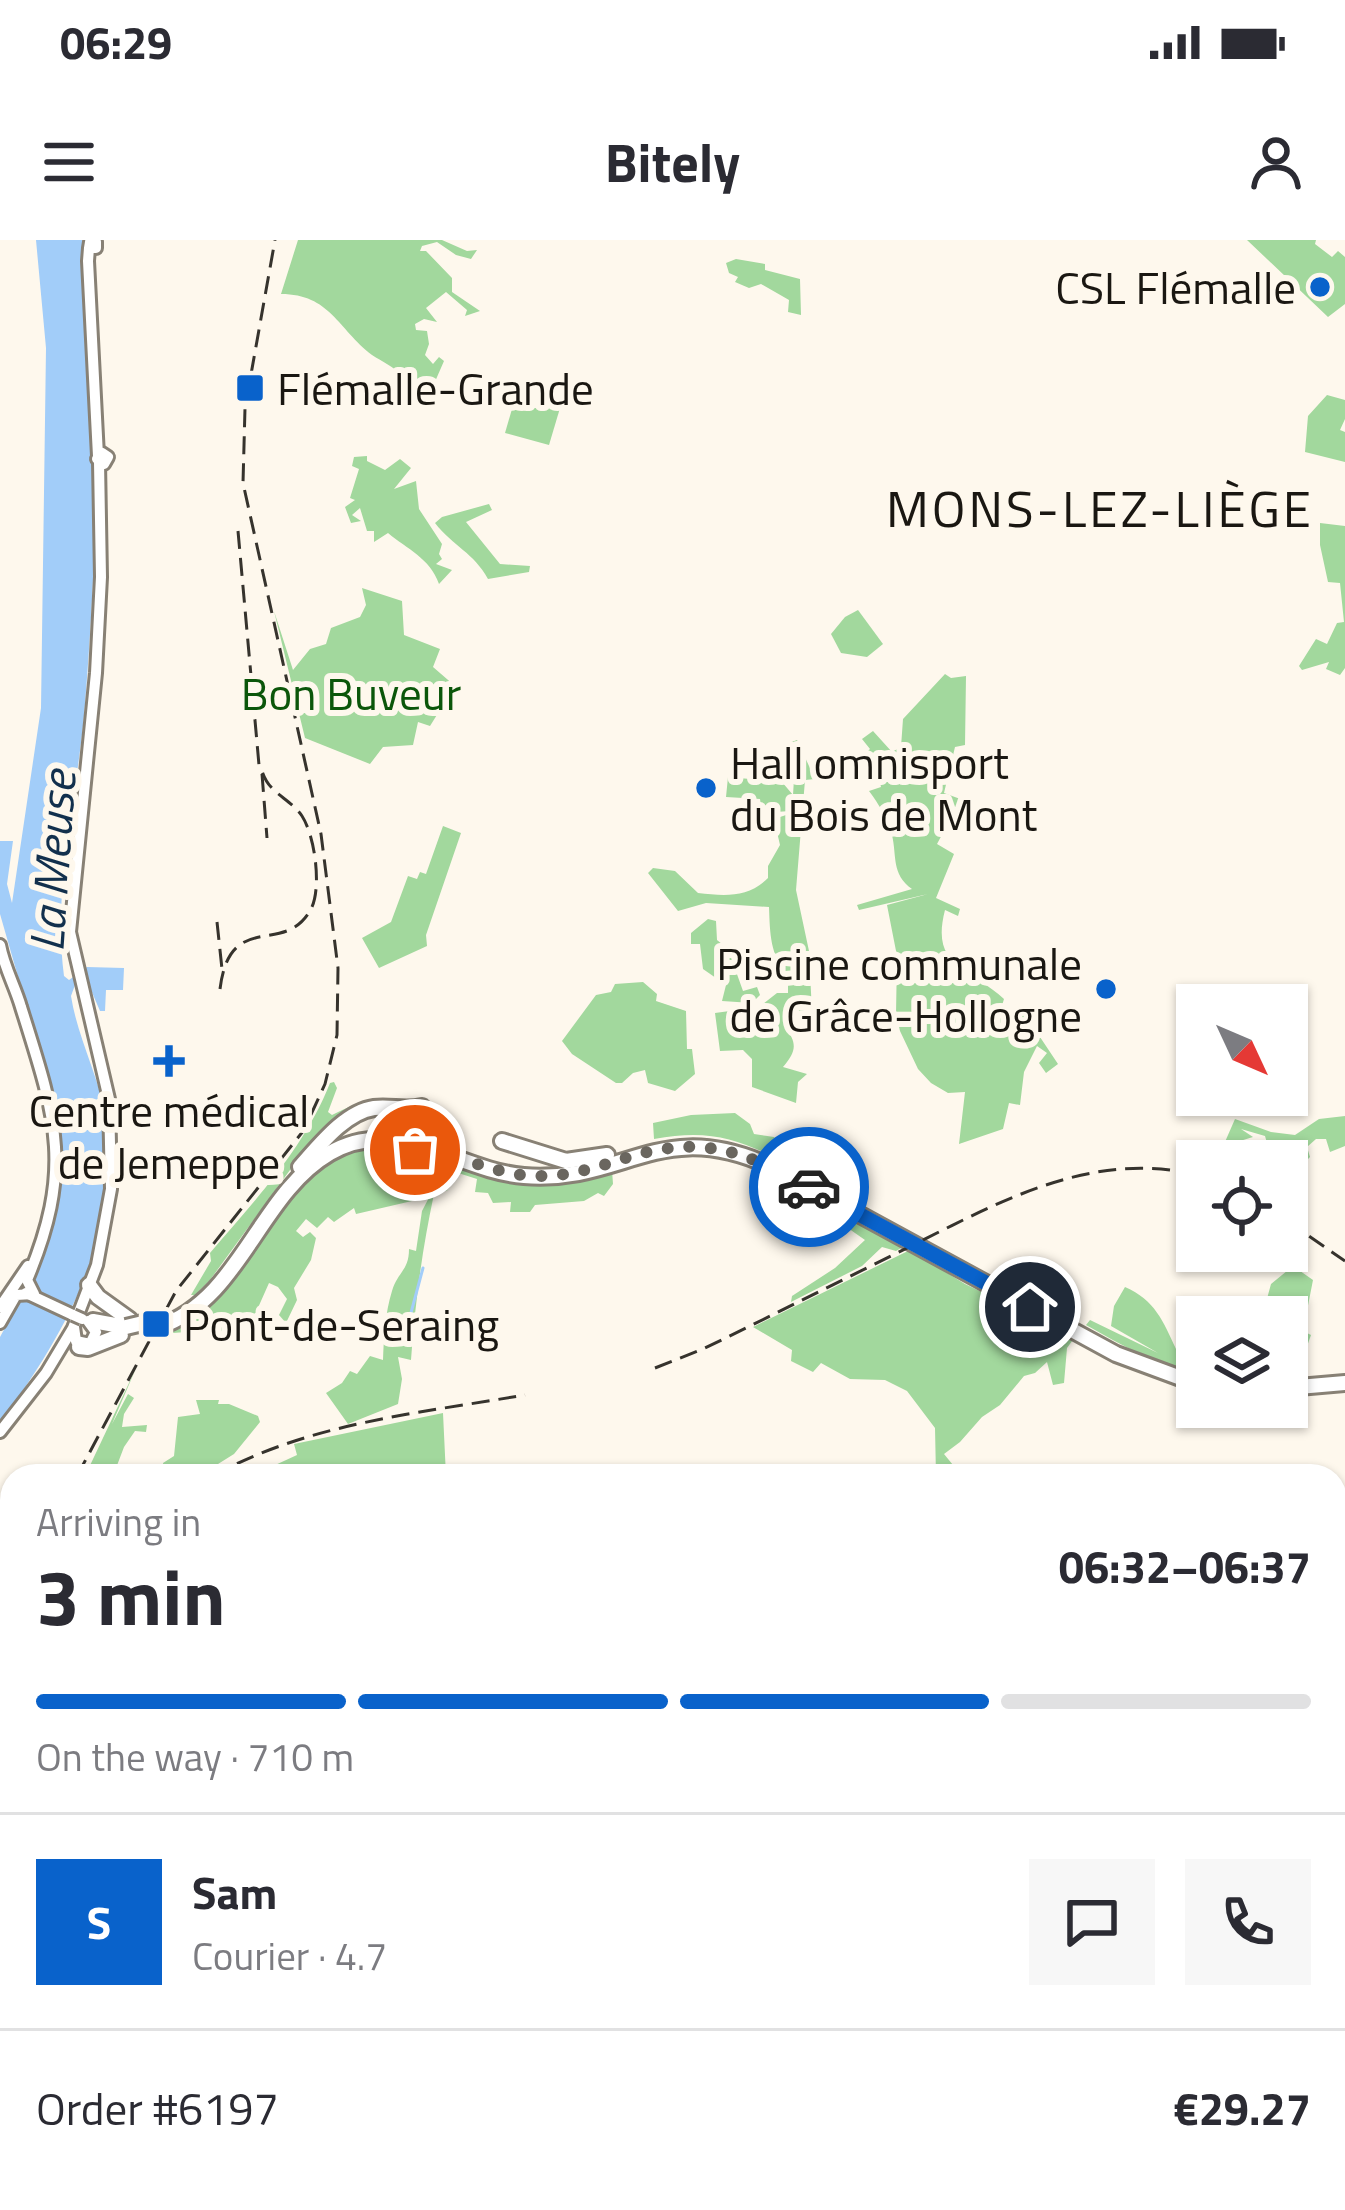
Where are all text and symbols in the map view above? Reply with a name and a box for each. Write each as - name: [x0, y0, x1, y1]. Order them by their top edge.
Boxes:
- text: 06:29: [60, 8, 172, 76]
- text: Bitely: [605, 121, 740, 203]
- icon: menu: [36, 129, 102, 195]
- icon: person: [1243, 129, 1309, 195]
- place label: CSL Flémalle: [1055, 253, 1296, 321]
- marker: CSL Flémalle: [1307, 274, 1333, 300]
- place label: Flémalle-Grande: [277, 354, 594, 422]
- marker: Flémalle-Grande: [234, 372, 266, 404]
- district label: MONS-LEZ-LIÈGE: [886, 469, 1314, 547]
- park label: Bon Buveur: [241, 659, 461, 727]
- place label: Hall omnisport du Bois de Mont: [730, 728, 1038, 848]
- water label: La Meuse: [9, 765, 95, 954]
- marker: Hall omnisport du Bois de Mont: [693, 775, 719, 801]
- place label: Piscine communale de Grâce-Hollogne: [716, 929, 1082, 1049]
- marker: Piscine communale de Grâce-Hollogne: [1093, 976, 1119, 1002]
- north arrow: [1176, 984, 1308, 1116]
- map controls: [1176, 984, 1308, 1428]
- marker: Centre médical de Jemeppe: [153, 1045, 185, 1077]
- place label: Centre médical de Jemeppe: [29, 1076, 309, 1196]
- pin: [364, 1099, 466, 1201]
- icon: bag: [382, 1117, 448, 1183]
- courier: [749, 1127, 869, 1247]
- button: locate: [1176, 1140, 1308, 1272]
- icon: car: [776, 1154, 842, 1220]
- pin: [979, 1256, 1081, 1358]
- icon: home: [997, 1274, 1063, 1340]
- place label: Pont-de-Seraing: [183, 1290, 499, 1358]
- button: layers: [1176, 1296, 1308, 1428]
- marker: Pont-de-Seraing: [140, 1308, 172, 1340]
- text: Arriving in: [36, 1492, 201, 1551]
- text: 06:32–06:37: [1059, 1532, 1311, 1600]
- text: 3 min: [36, 1537, 226, 1655]
- text: On the way · 710 m: [36, 1727, 354, 1786]
- text: Sam: [192, 1858, 277, 1926]
- button: chat: [1029, 1859, 1155, 1985]
- button: phone: [1185, 1859, 1311, 1985]
- text: S: [87, 1888, 111, 1956]
- text: Courier · 4.7: [192, 1926, 387, 1985]
- text: Order #6197: [36, 2074, 279, 2142]
- text: €29.27: [1173, 2074, 1311, 2142]

